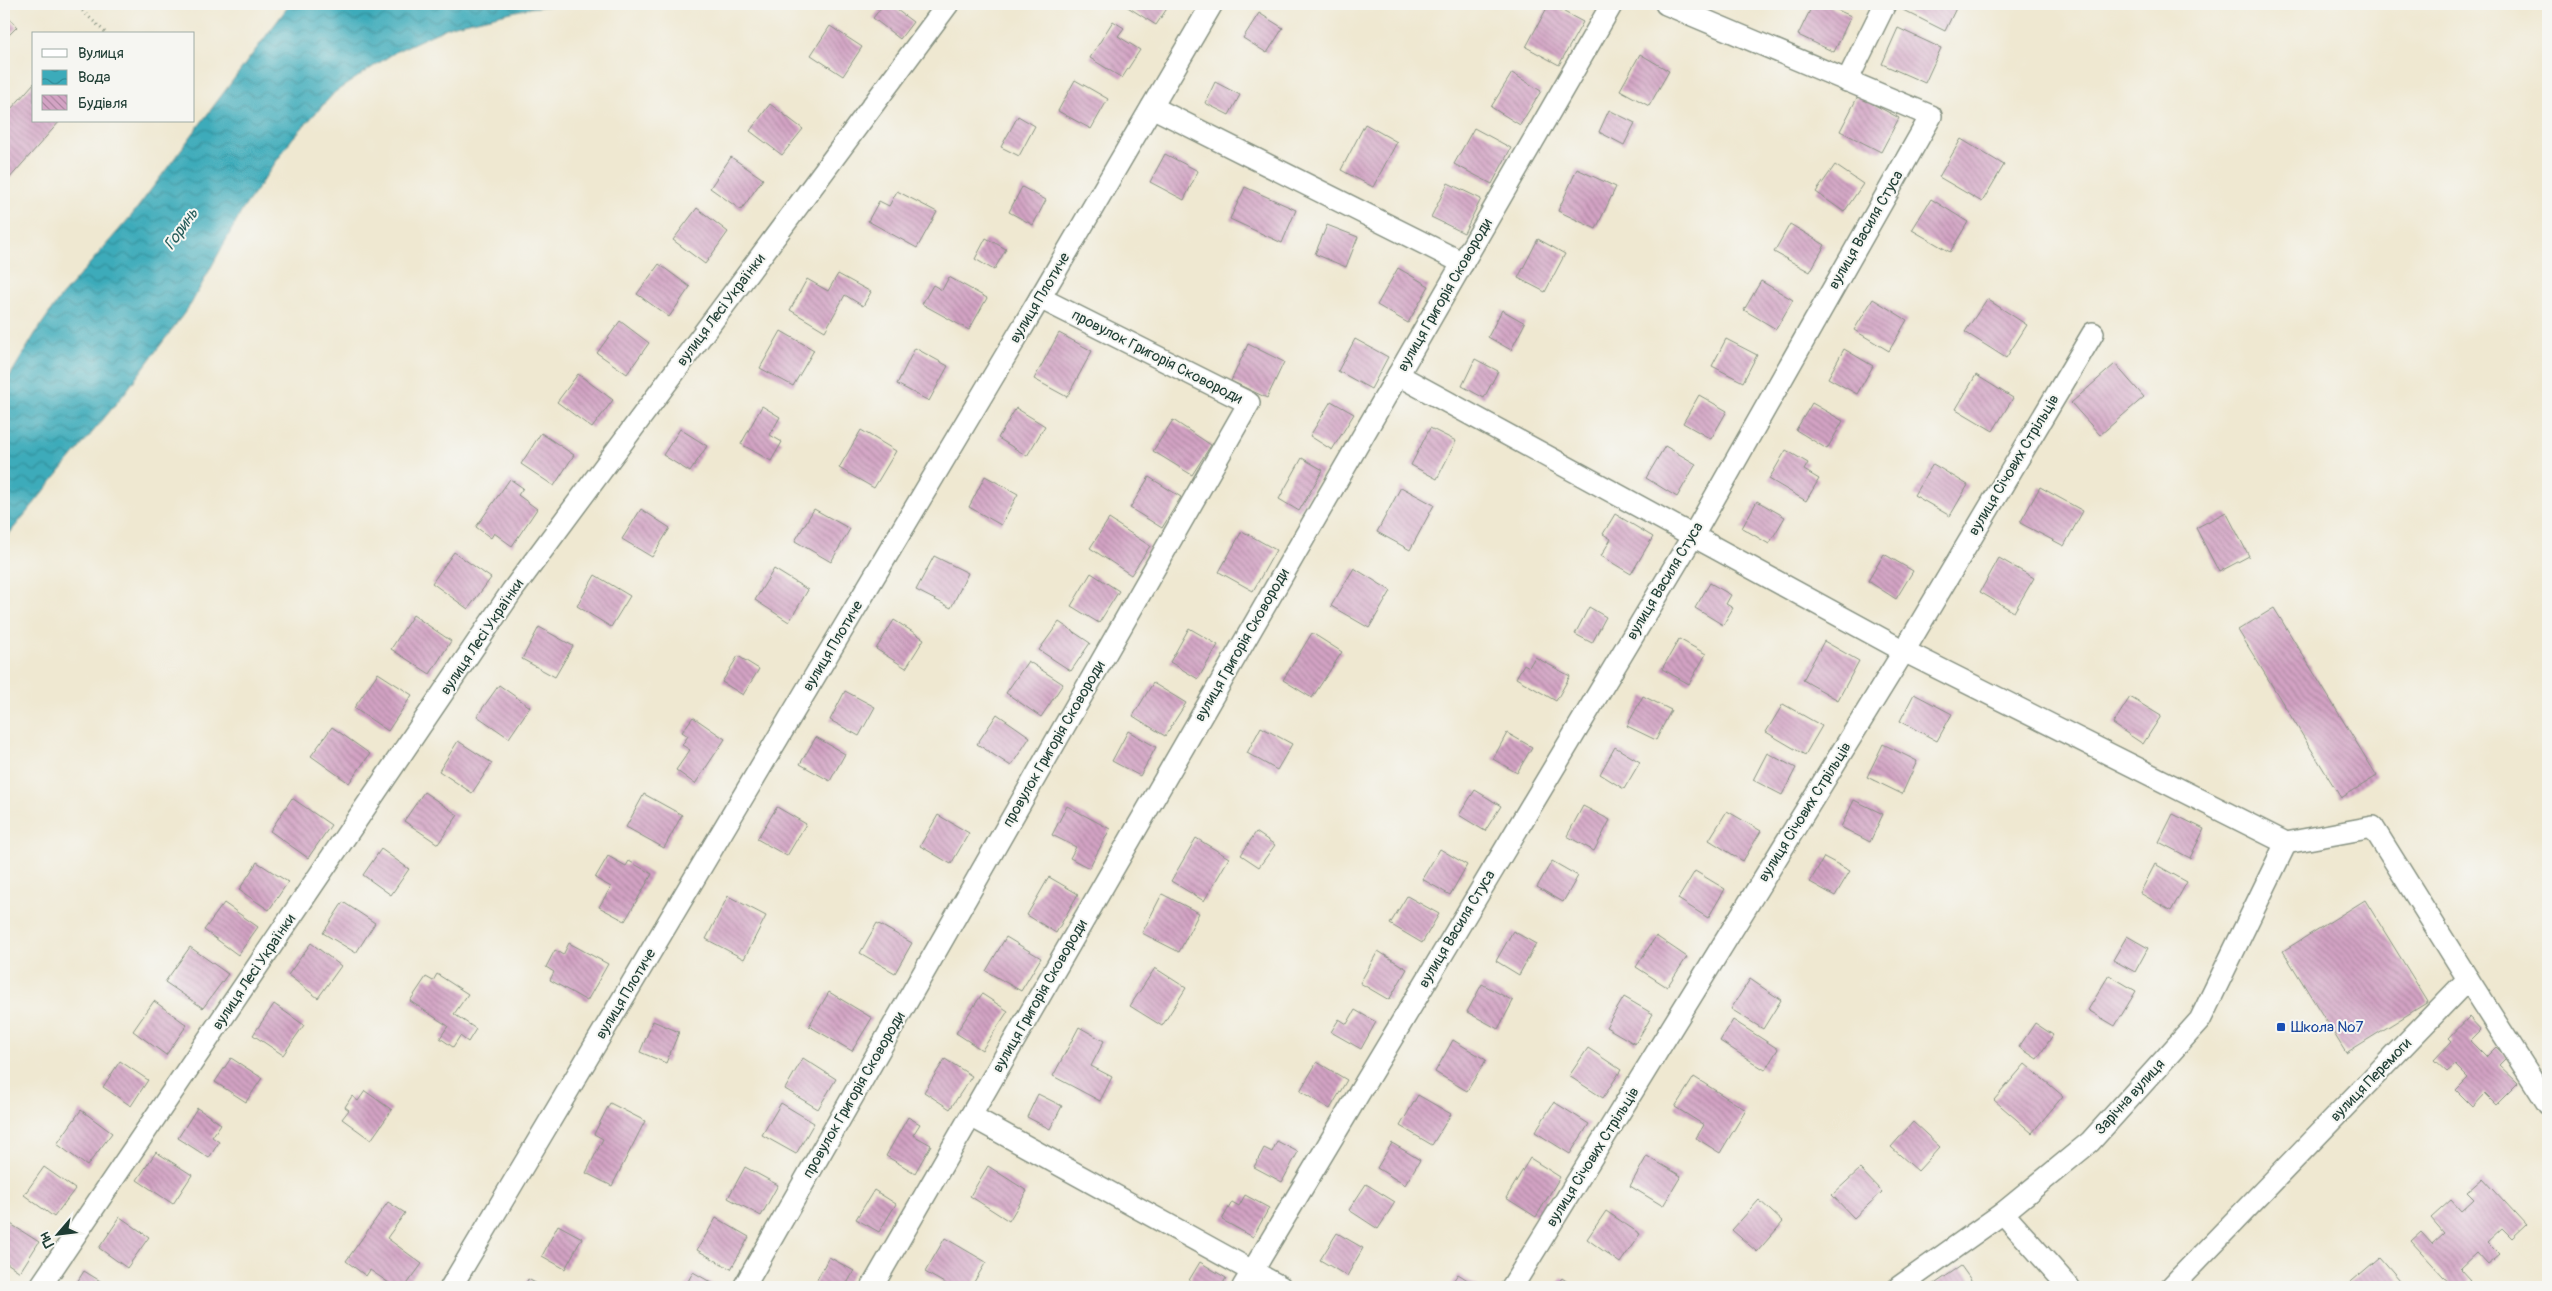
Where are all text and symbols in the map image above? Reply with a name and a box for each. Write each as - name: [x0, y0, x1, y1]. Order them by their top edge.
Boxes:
- legend: [32, 32, 195, 122]
- text: Вулиця: [78, 44, 124, 63]
- text: Вода: [78, 68, 111, 87]
- text: Будівля: [78, 94, 127, 113]
- street label: вулиця Василя Стуса: [1824, 167, 1908, 293]
- water label: Горинь: [160, 204, 203, 254]
- street label: вулиця Григорія Сковороди: [1393, 215, 1497, 375]
- street label: вулиця Плотиче: [1006, 249, 1075, 347]
- street label: вулиця Лесі Українки: [673, 250, 770, 370]
- street label: провулок Григорія Сковороди: [1069, 306, 1246, 409]
- street label: вулиця Січових Стрільців: [1964, 391, 2064, 539]
- street label: вулиця Василя Стуса: [1622, 519, 1708, 643]
- street label: вулиця Григорія Сковороди: [1190, 565, 1294, 725]
- street label: вулиця Лесі Українки: [436, 575, 528, 699]
- street label: вулиця Плотиче: [799, 597, 868, 695]
- street label: провулок Григорія Сковороди: [999, 657, 1110, 831]
- street label: вулиця Січових Стрільців: [1754, 739, 1856, 885]
- street label: вулиця Василя Стуса: [1414, 867, 1500, 991]
- street label: вулиця Лесі Українки: [208, 910, 300, 1034]
- street label: вулиця Григорія Сковороди: [988, 916, 1092, 1076]
- street label: вулиця Плотиче: [592, 945, 661, 1043]
- street label: провулок Григорія Сковороди: [799, 1008, 910, 1182]
- place label: Школа №7: [2291, 1018, 2363, 1037]
- marker: Школа №7: [2275, 1021, 2287, 1033]
- street label: вулиця Перемоги: [2326, 1034, 2416, 1126]
- street label: Зарічна вулиця: [2091, 1055, 2169, 1139]
- street label: вулиця Січових Стрільців: [1542, 1084, 1644, 1230]
- north arrow: [32, 1208, 82, 1258]
- text: Пн: [36, 1229, 58, 1251]

